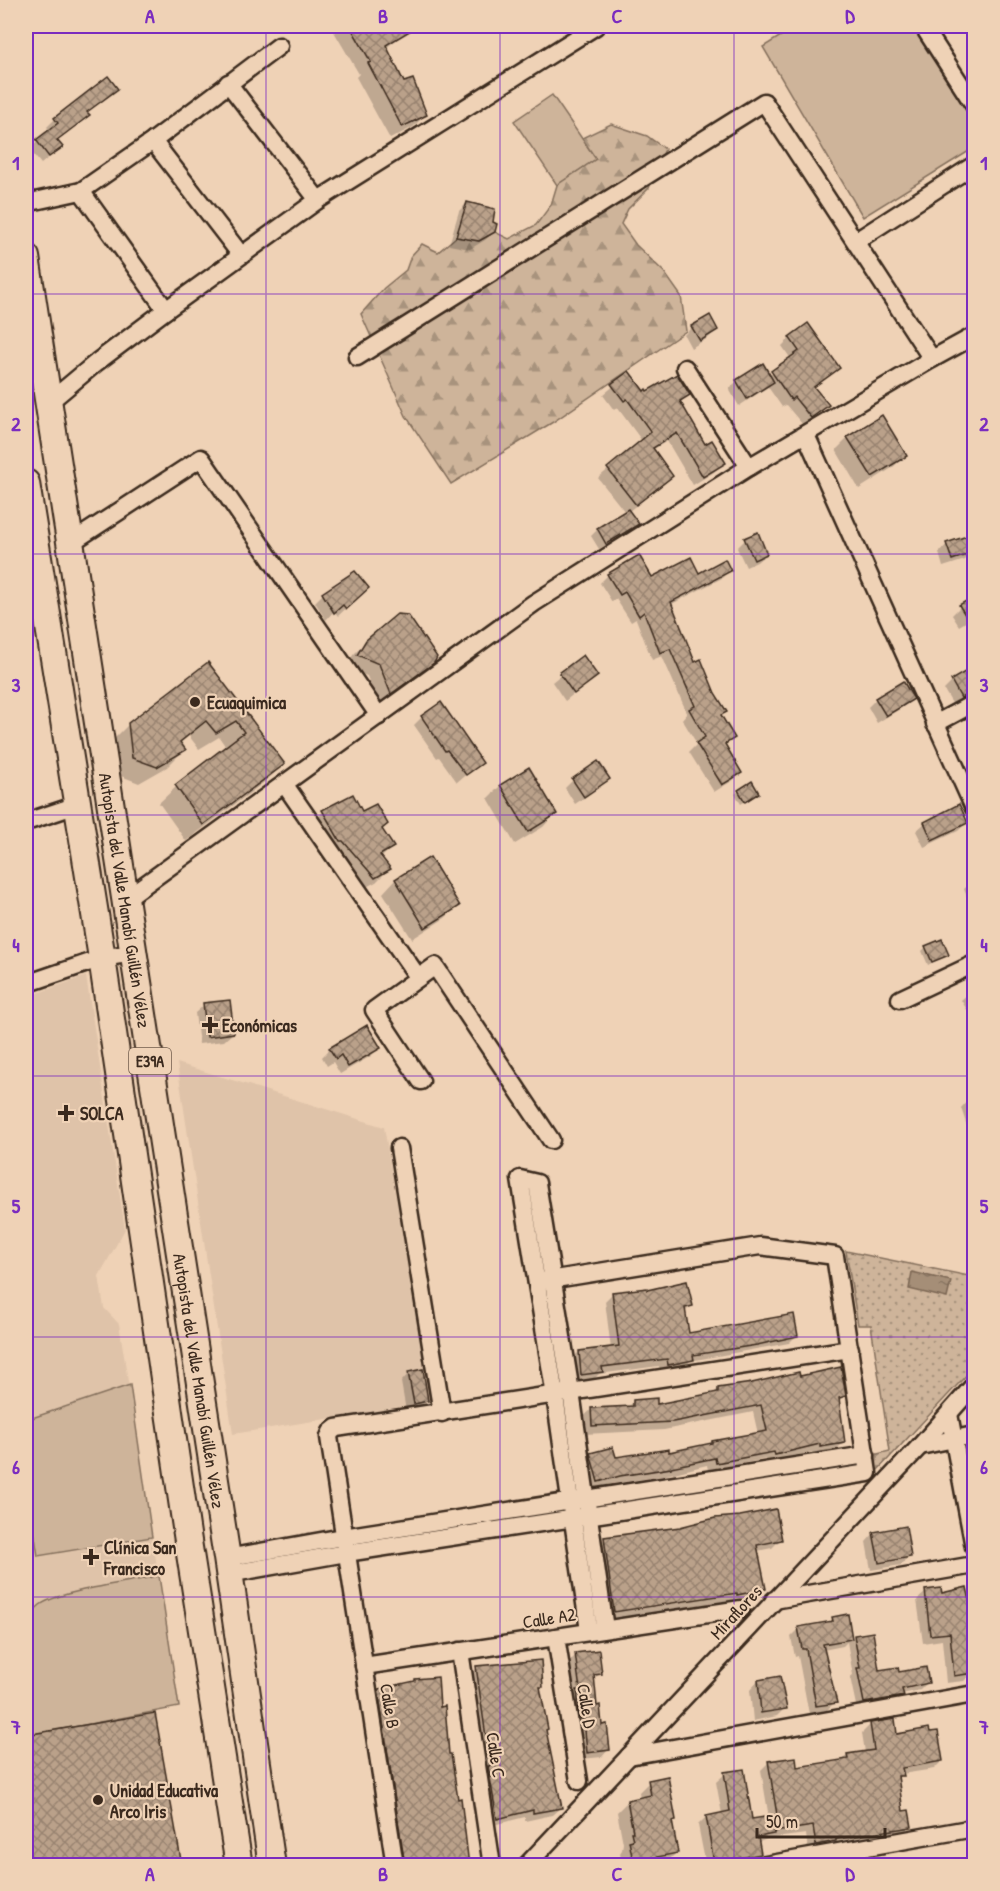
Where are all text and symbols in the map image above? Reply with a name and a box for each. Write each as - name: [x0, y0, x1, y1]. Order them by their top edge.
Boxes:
- text: A: [145, 2, 155, 29]
- text: B: [378, 2, 388, 29]
- text: C: [612, 2, 623, 29]
- text: D: [845, 2, 855, 29]
- text: 1: [12, 149, 20, 176]
- text: 1: [980, 149, 988, 176]
- text: 2: [11, 410, 21, 437]
- text: 2: [979, 410, 989, 437]
- text: 3: [12, 671, 21, 698]
- text: 3: [980, 671, 989, 698]
- place label: Ecuaquimica: [207, 690, 287, 716]
- marker: Ecuaquimica: [188, 695, 202, 709]
- street label: Autopista del Valle Manabí Guillén Vélez: [93, 771, 157, 1030]
- text: 4: [12, 931, 20, 958]
- text: 4: [980, 931, 988, 958]
- place label: Económicas: [222, 1013, 297, 1038]
- marker: Económicas: [203, 1018, 217, 1032]
- road number: E39A: [129, 1048, 171, 1074]
- place label: SOLCA: [80, 1101, 124, 1126]
- marker: SOLCA: [57, 1104, 75, 1122]
- text: 5: [12, 1192, 21, 1219]
- text: 5: [980, 1192, 989, 1219]
- street label: Autopista del Valle Manabí Guillén Vélez: [168, 1251, 232, 1510]
- text: 6: [12, 1453, 20, 1480]
- text: 6: [980, 1453, 988, 1480]
- place label: Clínica San Francisco: [103, 1535, 177, 1581]
- marker: Clínica San Francisco: [82, 1548, 100, 1566]
- street label: Miraflores: [704, 1579, 768, 1645]
- street label: Calle A2: [521, 1601, 578, 1635]
- street label: Calle B: [374, 1682, 406, 1730]
- street label: Calle D: [571, 1682, 603, 1730]
- text: 7: [10, 1713, 21, 1740]
- text: 7: [978, 1713, 989, 1740]
- street label: Calle C: [480, 1731, 512, 1780]
- place label: Unidad Educativa Arco Iris: [110, 1778, 219, 1824]
- marker: Unidad Educativa Arco Iris: [91, 1793, 105, 1807]
- scale bar: [757, 1801, 884, 1839]
- text: 50 m: [766, 1809, 798, 1834]
- text: A: [145, 1860, 155, 1887]
- text: B: [378, 1860, 388, 1887]
- text: C: [612, 1860, 623, 1887]
- text: D: [845, 1860, 855, 1887]

